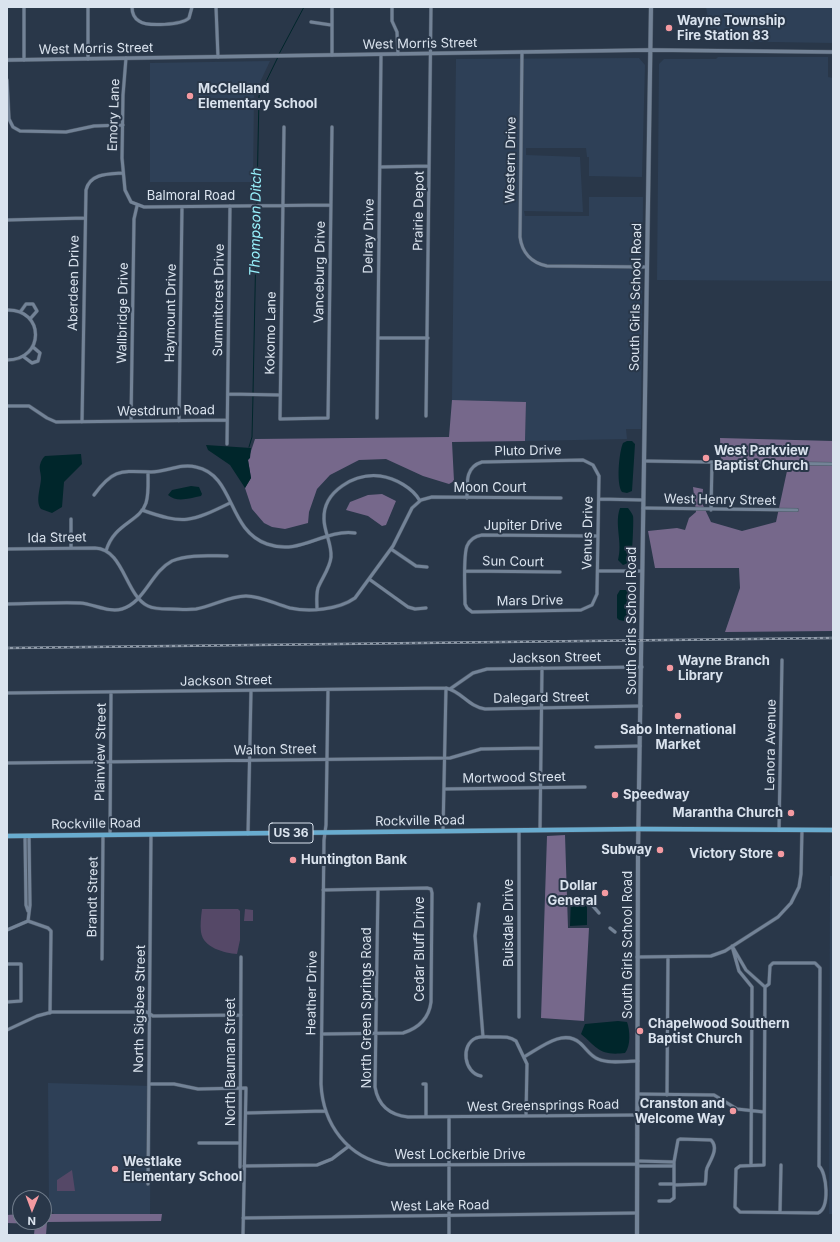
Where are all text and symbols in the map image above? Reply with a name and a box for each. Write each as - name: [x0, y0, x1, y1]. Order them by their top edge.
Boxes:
- place label: Wayne Township Fire Station 83: [677, 13, 786, 44]
- marker: Wayne Township Fire Station 83: [664, 23, 674, 33]
- street label: West Morris Street: [363, 35, 477, 53]
- street label: West Morris Street: [39, 40, 153, 58]
- street label: Emory Lane: [105, 78, 123, 152]
- place label: McClelland Elementary School: [198, 81, 317, 112]
- marker: McClelland Elementary School: [185, 91, 195, 101]
- street label: Western Drive: [502, 116, 520, 204]
- water label: Thompson Ditch: [247, 167, 265, 277]
- street label: Prairie Depot: [411, 171, 427, 251]
- street label: Balmoral Road: [147, 188, 235, 204]
- street label: Delray Drive: [361, 198, 377, 274]
- street label: Vanceburg Drive: [311, 221, 329, 323]
- street label: South Girls School Road: [627, 223, 645, 371]
- street label: Aberdeen Drive: [65, 235, 83, 331]
- street label: Summitcrest Drive: [210, 243, 228, 357]
- street label: Wallbridge Drive: [114, 262, 132, 364]
- street label: Haymount Drive: [162, 263, 180, 363]
- street label: Kokomo Lane: [262, 291, 280, 375]
- street label: Westdrum Road: [117, 402, 215, 420]
- street label: Pluto Drive: [494, 443, 562, 459]
- place label: West Parkview Baptist Church: [714, 443, 809, 474]
- marker: West Parkview Baptist Church: [701, 453, 711, 463]
- street label: Moon Court: [454, 480, 526, 496]
- street label: West Henry Street: [664, 491, 776, 509]
- street label: Venus Drive: [580, 496, 596, 570]
- street label: Jupiter Drive: [484, 518, 562, 534]
- street label: Ida Street: [27, 530, 87, 546]
- street label: South Girls School Road: [624, 547, 640, 695]
- street label: Sun Court: [482, 554, 544, 570]
- street label: Mars Drive: [497, 593, 563, 609]
- street label: Jackson Street: [509, 649, 601, 667]
- place label: Wayne Branch Library: [678, 653, 770, 684]
- marker: Wayne Branch Library: [665, 663, 675, 673]
- street label: Jackson Street: [180, 672, 272, 690]
- street label: Dalegard Street: [493, 689, 589, 707]
- street label: Lenora Avenue: [762, 699, 780, 791]
- street label: Plainview Street: [92, 703, 110, 801]
- marker: Sabo International Market: [673, 711, 683, 721]
- place label: Sabo International Market: [620, 722, 736, 753]
- street label: Walton Street: [234, 741, 316, 759]
- street label: Mortwood Street: [462, 769, 566, 787]
- place label: Speedway: [623, 787, 690, 803]
- marker: Speedway: [610, 790, 620, 800]
- place label: Marantha Church: [673, 805, 783, 821]
- marker: Marantha Church: [786, 808, 796, 818]
- street label: Rockville Road: [375, 812, 465, 830]
- street label: Rockville Road: [51, 815, 141, 833]
- road number: US 36: [269, 823, 313, 843]
- place label: Subway: [601, 842, 652, 858]
- marker: Subway: [655, 845, 665, 855]
- place label: Victory Store: [689, 846, 773, 862]
- marker: Victory Store: [776, 849, 786, 859]
- place label: Huntington Bank: [301, 852, 407, 868]
- marker: Huntington Bank: [288, 855, 298, 865]
- street label: Brandt Street: [84, 856, 102, 938]
- street label: South Girls School Road: [620, 871, 636, 1019]
- place label: Dollar General: [547, 878, 597, 909]
- street label: Buisdale Drive: [501, 879, 517, 967]
- marker: Dollar General: [600, 888, 610, 898]
- street label: Cedar Bluff Drive: [412, 896, 428, 1002]
- street label: North Green Springs Road: [359, 927, 375, 1089]
- street label: North Sigsbee Street: [131, 945, 149, 1073]
- street label: Heather Drive: [303, 950, 321, 1036]
- street label: North Bauman Street: [223, 998, 239, 1126]
- place label: Chapelwood Southern Baptist Church: [648, 1016, 790, 1047]
- marker: Chapelwood Southern Baptist Church: [635, 1026, 645, 1036]
- place label: Cranston and Welcome Way: [635, 1096, 725, 1127]
- street label: West Greensprings Road: [467, 1097, 619, 1115]
- marker: Cranston and Welcome Way: [728, 1106, 738, 1116]
- street label: West Lockerbie Drive: [394, 1147, 526, 1163]
- place label: Westlake Elementary School: [123, 1154, 242, 1185]
- marker: Westlake Elementary School: [110, 1164, 120, 1174]
- north arrow: [12, 1190, 52, 1230]
- street label: West Lake Road: [391, 1197, 489, 1215]
- text: N: [27, 1214, 36, 1228]

